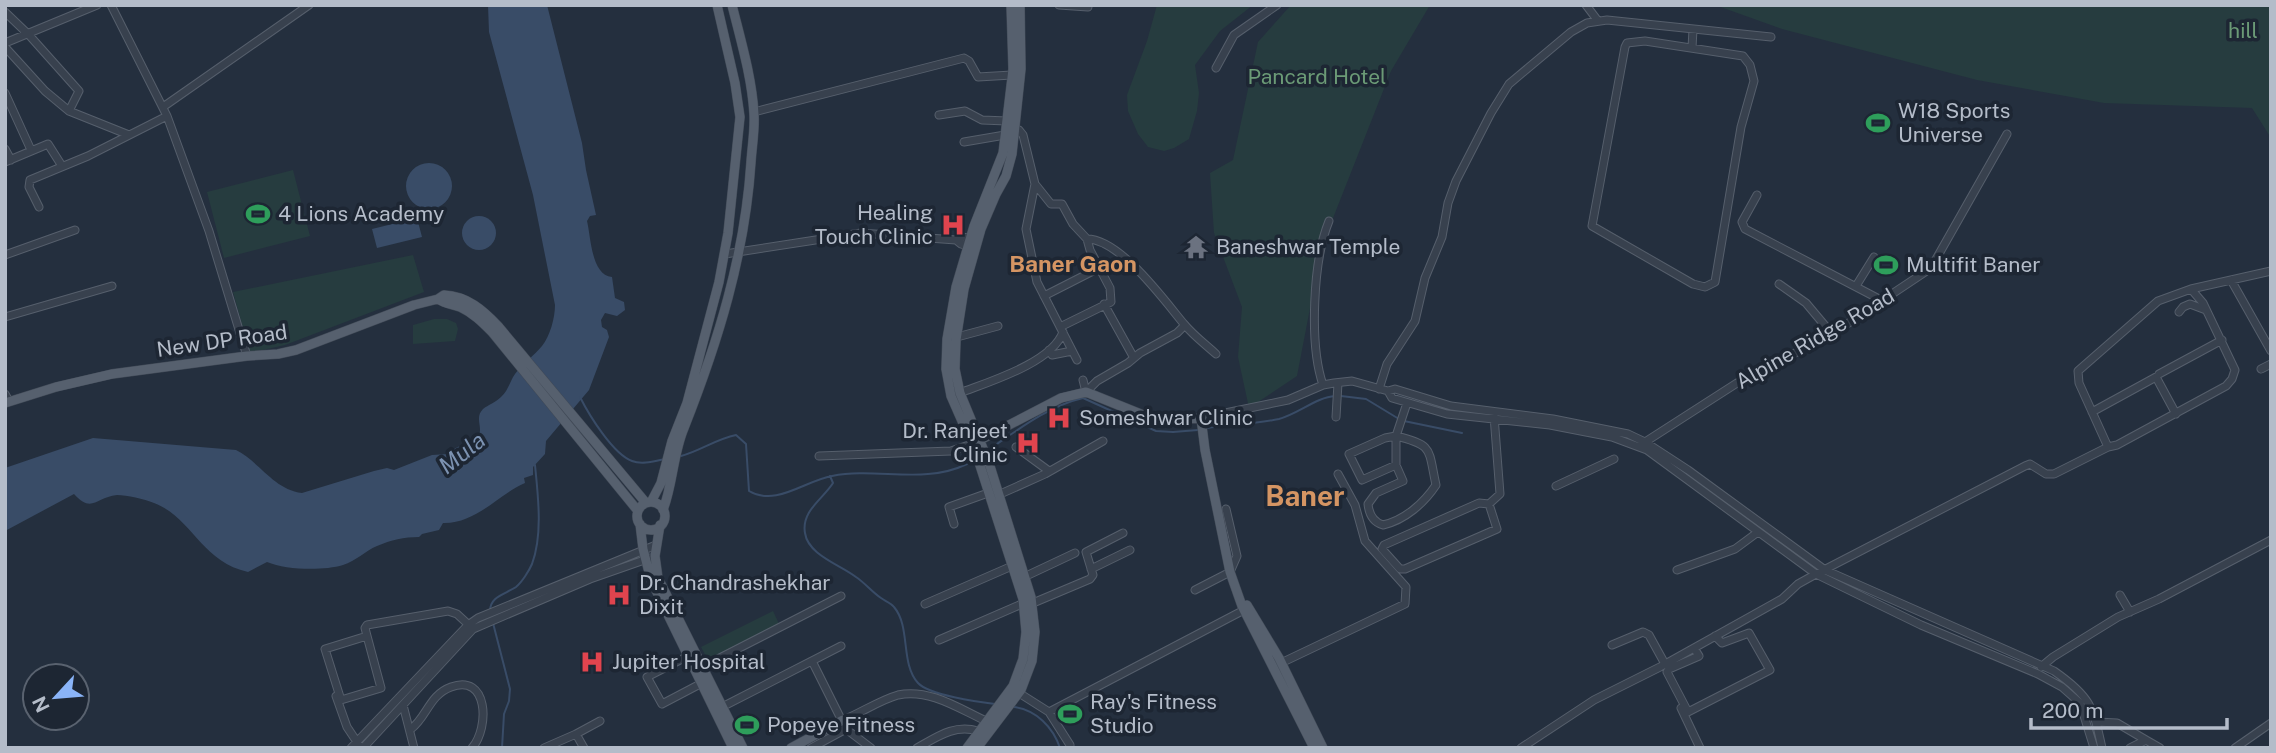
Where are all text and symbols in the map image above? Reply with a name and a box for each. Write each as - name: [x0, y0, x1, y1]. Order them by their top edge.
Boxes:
- park label: hill: [2228, 18, 2258, 43]
- park label: Pancard Hotel: [1248, 64, 1386, 89]
- place label: W18 Sports Universe: [1898, 98, 2010, 147]
- sports icon: W18 Sports Universe: [1864, 109, 1892, 137]
- sports icon: 4 Lions Academy: [244, 200, 272, 228]
- place label: Healing Touch Clinic: [815, 200, 933, 249]
- place label: 4 Lions Academy: [278, 201, 444, 226]
- hospital icon: Healing Touch Clinic: [939, 211, 967, 239]
- temple icon: Baneshwar Temple: [1182, 233, 1210, 261]
- place label: Baneshwar Temple: [1216, 234, 1400, 259]
- district label: Baner Gaon: [1009, 250, 1137, 277]
- sports icon: Multifit Baner: [1872, 251, 1900, 279]
- place label: Multifit Baner: [1906, 252, 2041, 277]
- street label: Alpine Ridge Road: [1731, 283, 1899, 394]
- street label: New DP Road: [155, 319, 289, 362]
- hospital icon: Someshwar Clinic: [1045, 404, 1073, 432]
- place label: Someshwar Clinic: [1079, 405, 1253, 430]
- place label: Dr. Ranjeet Clinic: [902, 418, 1008, 467]
- water label: Mula: [433, 426, 490, 479]
- hospital icon: Dr. Ranjeet Clinic: [1014, 429, 1042, 457]
- district label: Baner: [1265, 479, 1345, 512]
- place label: Dr. Chandrashekhar Dixit: [639, 570, 831, 619]
- hospital icon: Dr. Chandrashekhar Dixit: [605, 581, 633, 609]
- hospital icon: Jupiter Hospital: [578, 648, 606, 676]
- place label: Jupiter Hospital: [612, 649, 765, 674]
- north arrow: [21, 662, 91, 732]
- scale bar: [2031, 686, 2227, 730]
- place label: Ray's Fitness Studio: [1090, 689, 1217, 738]
- text: N: [28, 693, 54, 716]
- text: 200 m: [2042, 698, 2103, 723]
- sports icon: Ray's Fitness Studio: [1056, 700, 1084, 728]
- sports icon: Popeye Fitness: [733, 711, 761, 739]
- place label: Popeye Fitness: [767, 712, 915, 737]

